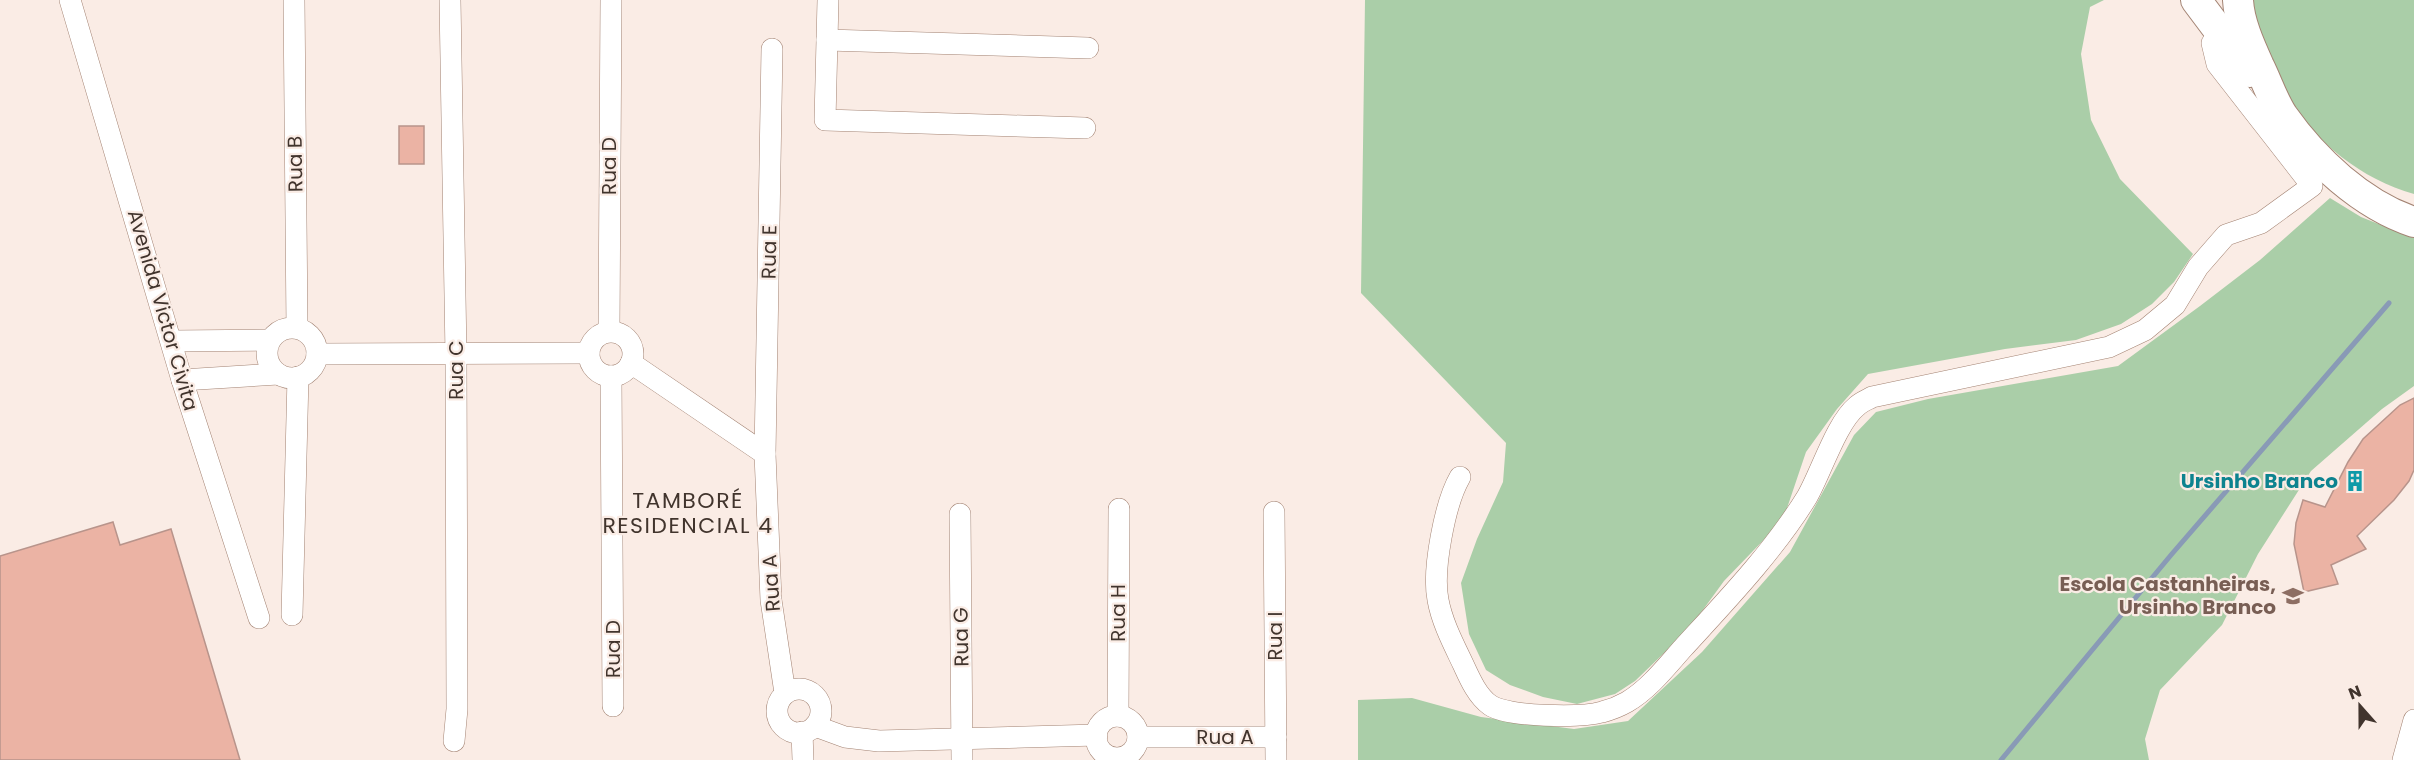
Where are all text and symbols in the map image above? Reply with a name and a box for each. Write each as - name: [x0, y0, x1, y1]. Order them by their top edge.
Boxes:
- street label: Rua B: [281, 136, 309, 192]
- street label: Rua D: [595, 137, 623, 195]
- street label: Avenida Victor Civita: [121, 206, 205, 414]
- street label: Rua E: [755, 225, 783, 279]
- street label: Rua C: [442, 340, 470, 400]
- place label: Ursinho Branco: [2181, 467, 2338, 495]
- building icon: Ursinho Branco: [2343, 469, 2367, 493]
- district label: TAMBORÉ RESIDENCIAL 4: [602, 485, 774, 541]
- street label: Rua A: [755, 553, 787, 613]
- place label: Escola Castanheiras, Ursinho Branco: [2060, 570, 2276, 621]
- street label: Rua H: [1104, 584, 1132, 642]
- school or university icon: Escola Castanheiras, Ursinho Branco: [2281, 584, 2305, 608]
- street label: Rua G: [946, 607, 976, 667]
- street label: Rua I: [1261, 612, 1289, 660]
- street label: Rua D: [599, 620, 627, 678]
- north arrow: [2330, 676, 2390, 736]
- text: N: [2345, 680, 2365, 705]
- street label: Rua A: [1196, 723, 1254, 751]

